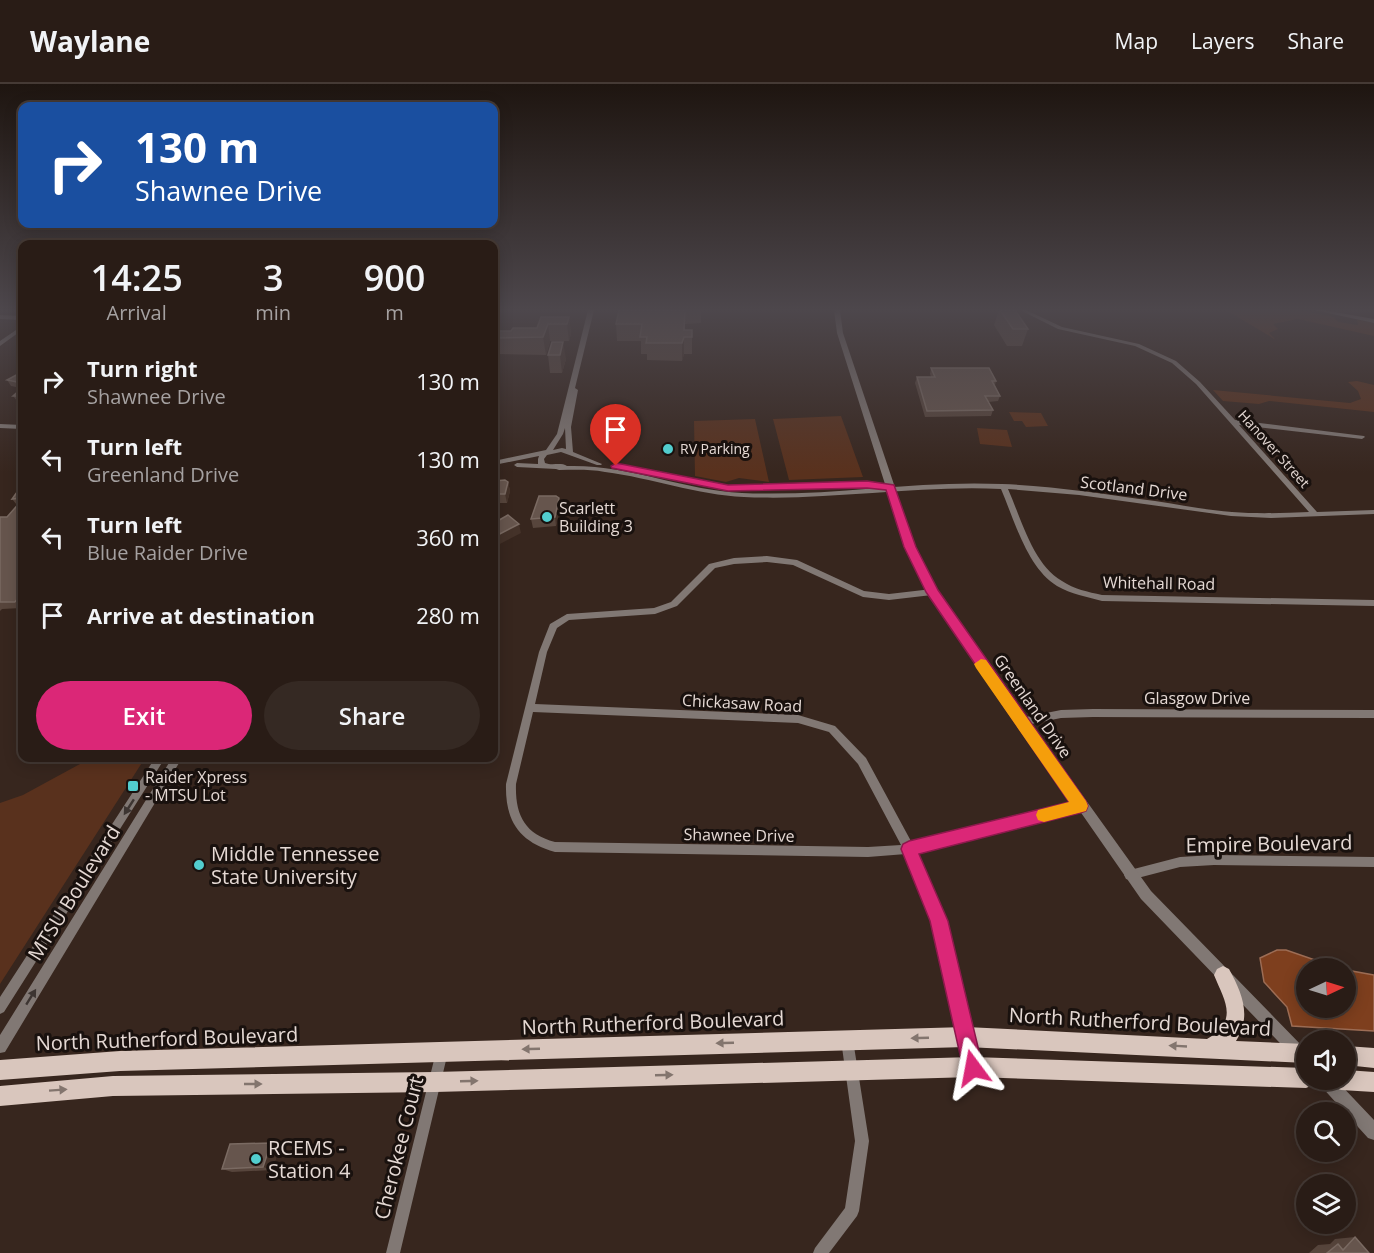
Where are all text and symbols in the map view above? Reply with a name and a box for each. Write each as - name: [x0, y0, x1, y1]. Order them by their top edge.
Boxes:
- text: Waylane: [30, 22, 150, 60]
- text: Map: [1115, 27, 1158, 55]
- text: Layers: [1191, 27, 1255, 55]
- text: Share: [1288, 27, 1344, 55]
- text: 130 m: [135, 118, 259, 175]
- icon: right: [36, 126, 114, 204]
- text: Shawnee Drive: [135, 172, 322, 209]
- text: 14:25: [91, 253, 183, 302]
- text: 3: [263, 253, 284, 302]
- text: 900: [364, 253, 425, 302]
- text: Arrival: [107, 299, 167, 326]
- text: min: [255, 299, 291, 326]
- text: m: [385, 299, 404, 326]
- text: Turn right: [87, 353, 198, 383]
- icon: right: [36, 365, 69, 398]
- text: 130 m: [416, 366, 480, 396]
- text: Shawnee Drive: [87, 383, 226, 410]
- pin: [590, 404, 641, 466]
- street label: Hanover Street: [1234, 406, 1314, 492]
- icon: arrive: [599, 413, 632, 446]
- text: Turn left: [87, 431, 182, 461]
- place label: RV Parking: [680, 439, 750, 458]
- marker: RV Parking: [661, 442, 675, 456]
- icon: left: [36, 443, 69, 476]
- text: 130 m: [416, 444, 480, 474]
- text: Greenland Drive: [87, 461, 239, 488]
- street label: Scotland Drive: [1079, 471, 1189, 505]
- place label: Scarlett Building 3: [559, 497, 633, 537]
- text: Turn left: [87, 509, 182, 539]
- marker: Scarlett Building 3: [540, 510, 554, 524]
- icon: left: [36, 521, 69, 554]
- text: 360 m: [416, 522, 480, 552]
- text: Blue Raider Drive: [87, 539, 248, 566]
- street label: Whitehall Road: [1103, 571, 1215, 595]
- icon: arrive: [36, 599, 69, 632]
- text: Arrive at destination: [87, 600, 315, 630]
- text: 280 m: [416, 600, 480, 630]
- street label: Greenland Drive: [989, 650, 1077, 762]
- button: Exit: [36, 681, 252, 750]
- button: Share: [264, 681, 480, 750]
- street label: Glasgow Drive: [1144, 687, 1250, 709]
- street label: Chickasaw Road: [681, 689, 803, 717]
- place label: Raider Xpress - MTSU Lot: [145, 766, 247, 806]
- marker: Raider Xpress - MTSU Lot: [126, 779, 140, 793]
- one-way arrow: [124, 799, 135, 816]
- street label: MTSU Boulevard: [21, 820, 126, 966]
- street label: Shawnee Drive: [683, 823, 795, 847]
- street label: Empire Boulevard: [1186, 829, 1352, 858]
- place label: Middle Tennessee State University: [211, 840, 380, 890]
- marker: Middle Tennessee State University: [192, 858, 206, 872]
- north arrow: [1296, 958, 1356, 1018]
- map controls: [1296, 958, 1356, 1234]
- one-way arrow: [25, 989, 36, 1005]
- street label: North Rutherford Boulevard: [1008, 1001, 1272, 1042]
- street label: North Rutherford Boulevard: [521, 1004, 785, 1041]
- street label: North Rutherford Boulevard: [35, 1020, 299, 1057]
- button: sound: [1296, 1030, 1356, 1090]
- one-way arrow: [911, 1033, 930, 1043]
- position arrow: [941, 1036, 1005, 1100]
- one-way arrow: [716, 1039, 735, 1048]
- one-way arrow: [1169, 1041, 1188, 1050]
- one-way arrow: [521, 1044, 540, 1054]
- one-way arrow: [654, 1070, 673, 1080]
- street label: Cherokee Court: [368, 1073, 429, 1222]
- one-way arrow: [460, 1077, 479, 1086]
- one-way arrow: [244, 1079, 263, 1089]
- one-way arrow: [49, 1086, 68, 1095]
- button: search: [1296, 1102, 1356, 1162]
- place label: RCEMS - Station 4: [268, 1134, 351, 1184]
- marker: RCEMS - Station 4: [249, 1152, 263, 1166]
- button: layers: [1296, 1174, 1356, 1234]

